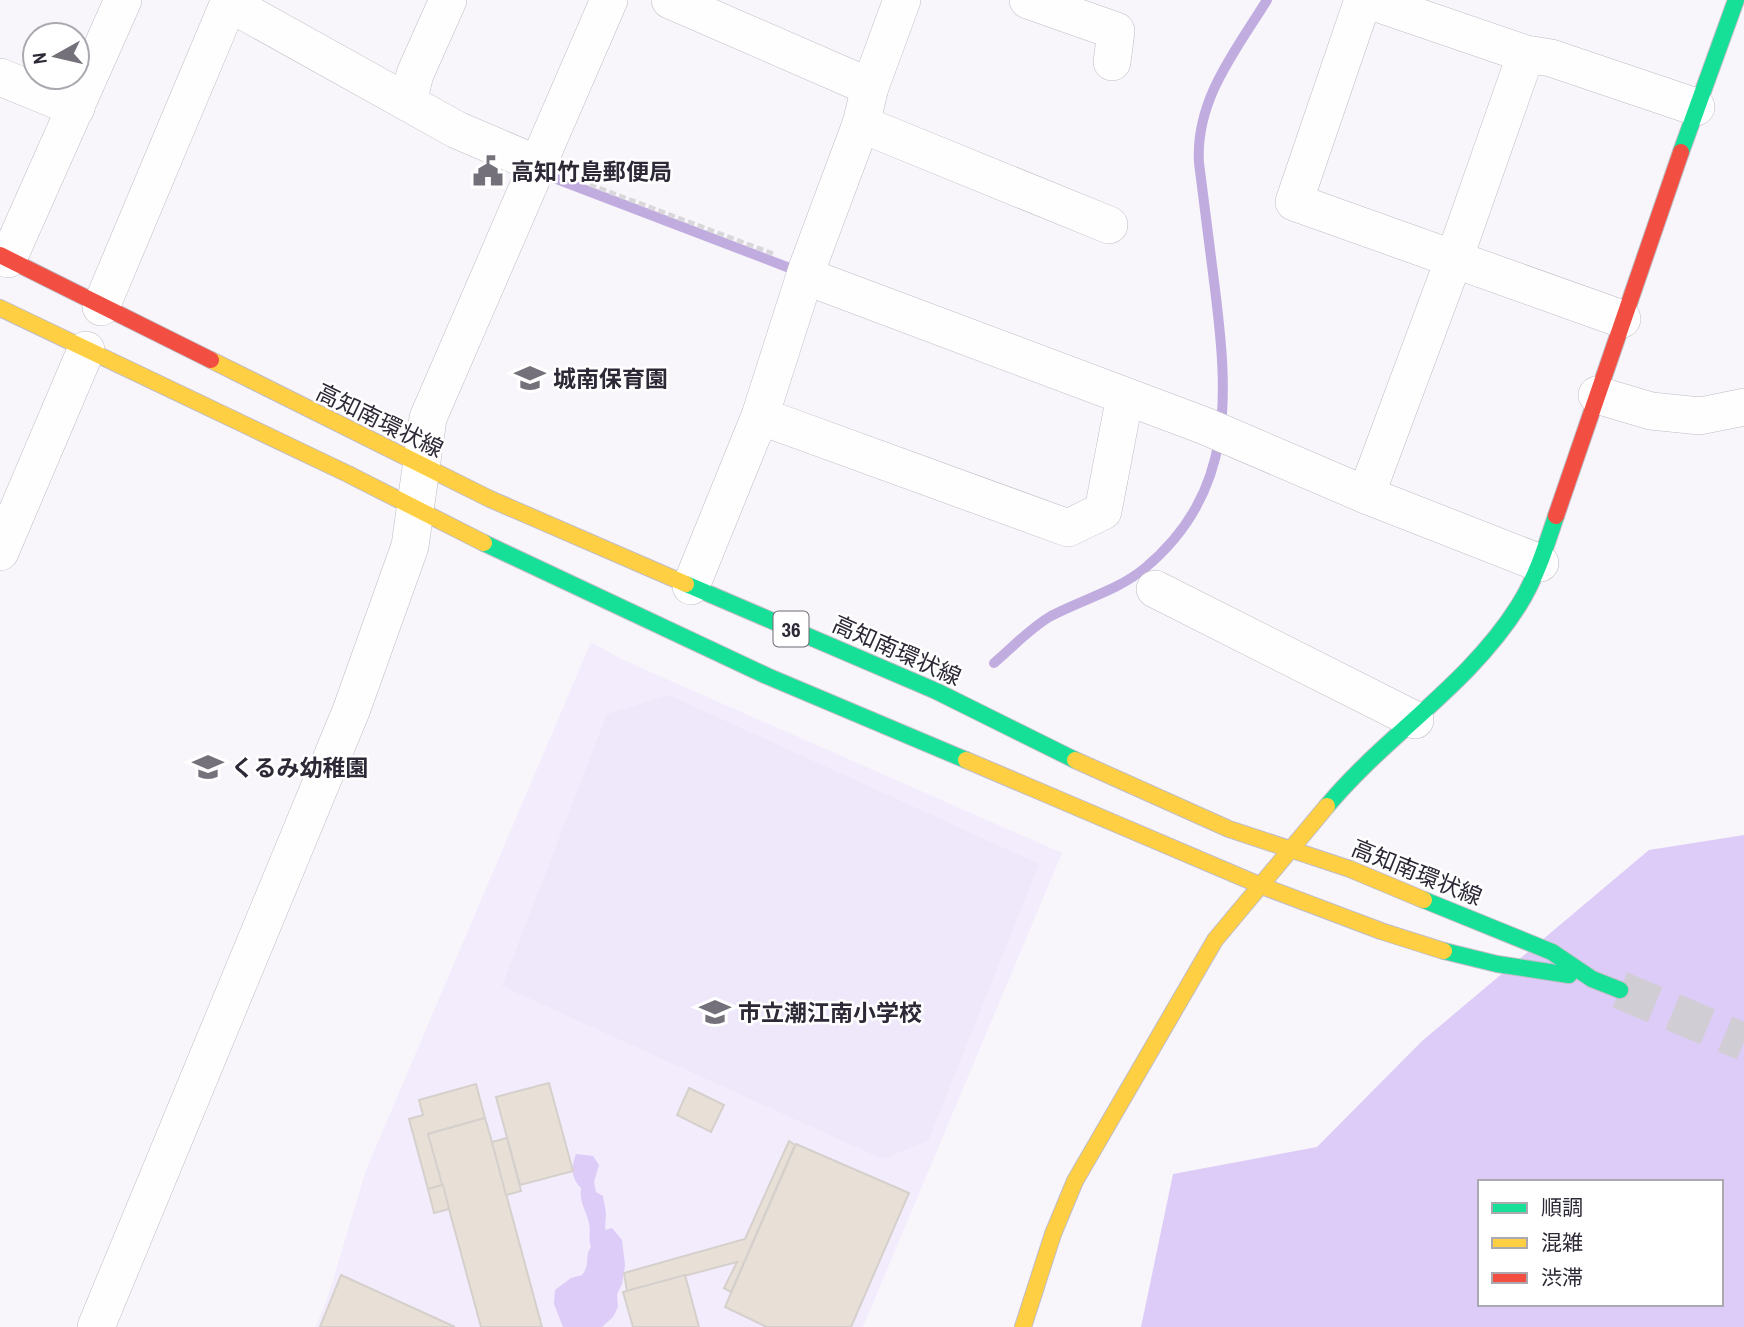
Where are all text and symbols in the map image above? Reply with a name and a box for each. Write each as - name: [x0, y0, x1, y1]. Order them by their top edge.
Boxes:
- north arrow: [21, 21, 91, 91]
- text: N: [26, 51, 53, 66]
- public building icon: 高知竹島郵便局: [471, 154, 505, 188]
- place label: 高知竹島郵便局: [511, 156, 672, 187]
- school or university icon: 城南保育園: [513, 361, 547, 395]
- place label: 城南保育園: [553, 363, 668, 394]
- street label: 高知南環状線: [311, 376, 449, 464]
- street label: 高知南環状線: [828, 608, 966, 692]
- road number: 36: [774, 612, 808, 646]
- school or university icon: くるみ幼稚園: [191, 750, 225, 784]
- place label: くるみ幼稚園: [231, 752, 369, 783]
- street label: 高知南環状線: [1347, 832, 1487, 912]
- school or university icon: 市立潮江南小学校: [698, 995, 732, 1029]
- place label: 市立潮江南小学校: [738, 997, 922, 1028]
- legend: [1478, 1180, 1723, 1306]
- text: 順調: [1541, 1193, 1583, 1222]
- text: 混雑: [1541, 1228, 1583, 1257]
- text: 渋滞: [1541, 1263, 1583, 1292]

